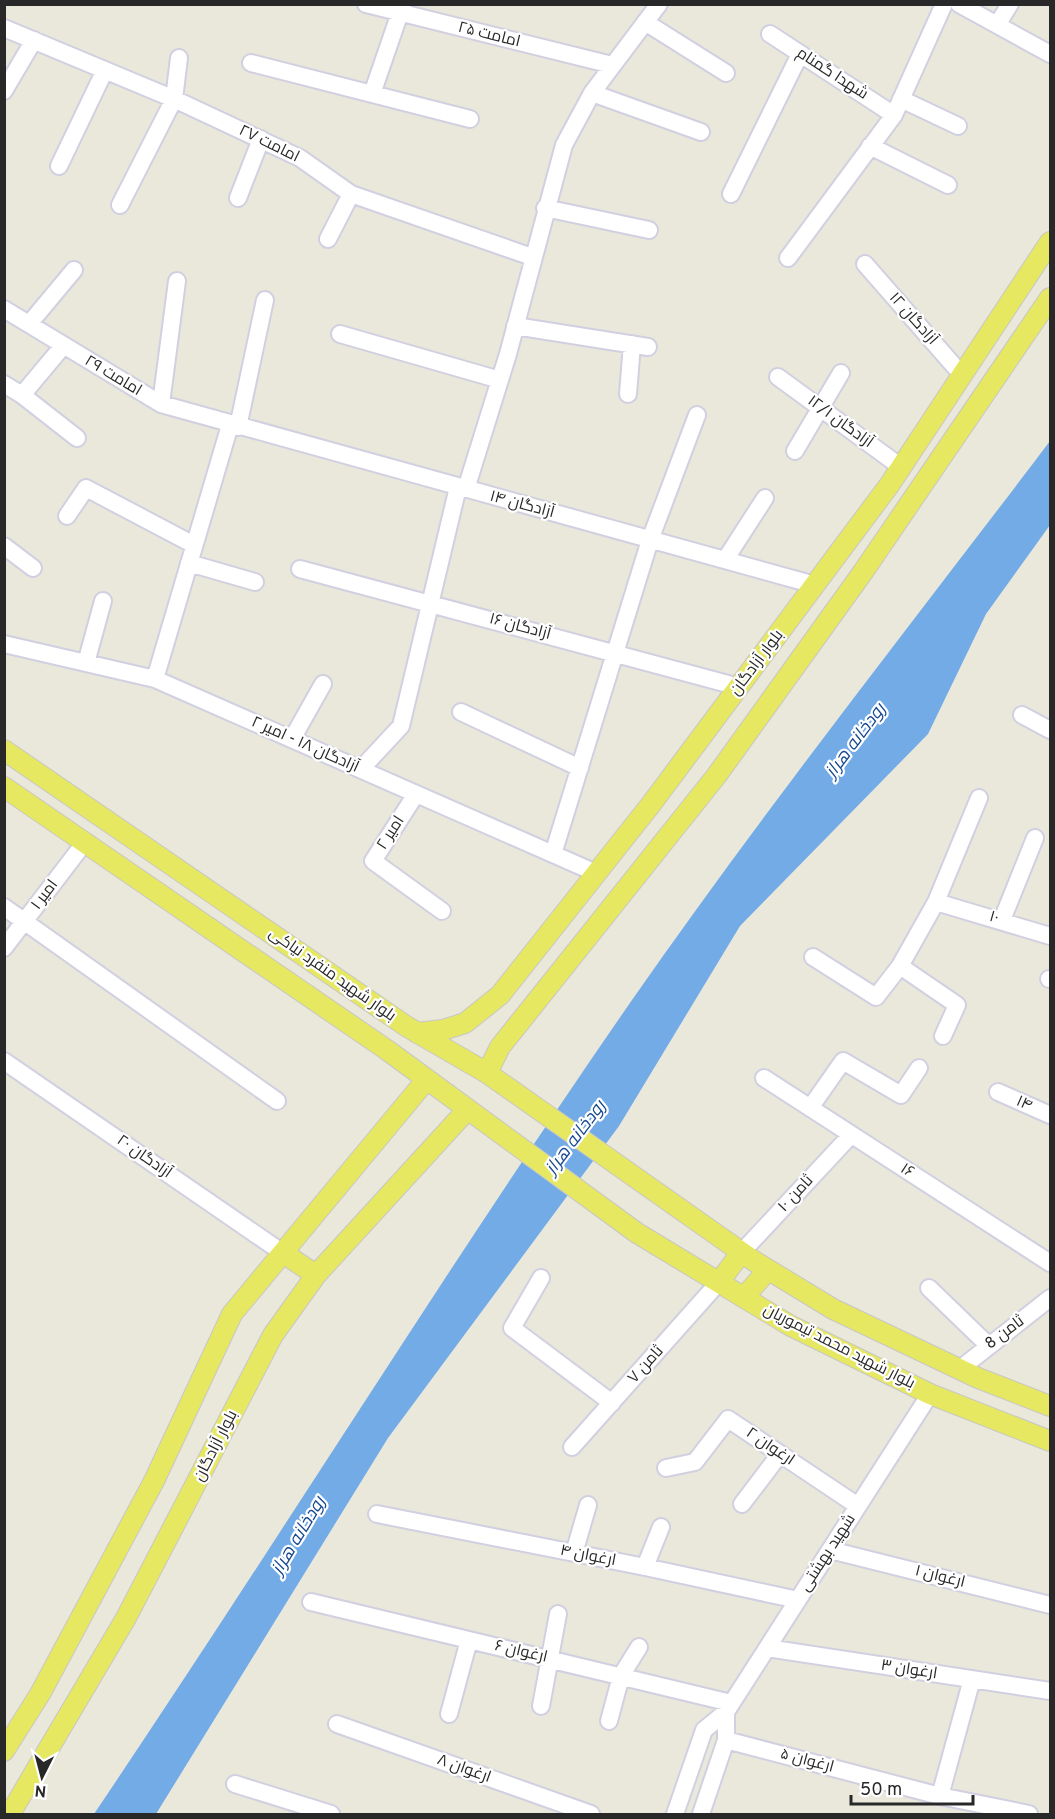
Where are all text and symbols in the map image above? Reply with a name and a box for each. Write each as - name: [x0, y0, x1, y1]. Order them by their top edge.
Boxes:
- street label: امامت ۲۵: [456, 18, 522, 52]
- street label: شهدا گمنام: [792, 43, 872, 105]
- street label: امامت ۲۷: [235, 121, 303, 167]
- street label: آزادگان ۱۲: [884, 289, 942, 350]
- street label: امامت ۲۹: [81, 351, 145, 401]
- street label: آزادگان ۱۲/۱: [803, 391, 877, 453]
- street label: آزادگان ۱۴: [488, 487, 557, 523]
- street label: آزادگان ۱۶: [487, 609, 554, 645]
- street label: بلوار آزادگان: [726, 626, 788, 700]
- water label: رودخانه هراز: [819, 698, 892, 784]
- street label: آزادگان ۱۸ - امیر ۲: [248, 712, 363, 778]
- street label: امیر ۲: [373, 812, 409, 854]
- street label: امیر ۱: [27, 876, 63, 914]
- street label: ۱۰: [987, 907, 1001, 929]
- street label: بلوار شهید منفرد نیاکی: [264, 924, 400, 1026]
- street label: ۱۴: [1013, 1092, 1035, 1116]
- water label: رودخانه هراز: [539, 1095, 612, 1181]
- street label: آزادگان ۲۰: [112, 1131, 176, 1184]
- street label: ۱۶: [896, 1159, 918, 1183]
- street label: ثامن ۱۰: [774, 1171, 819, 1217]
- street label: بلوار شهید محمد تیموریان: [760, 1300, 918, 1394]
- street label: ثامن 8: [981, 1311, 1029, 1354]
- street label: ثامن ۷: [624, 1341, 669, 1388]
- street label: بلوار آزادگان: [190, 1407, 242, 1485]
- street label: ارغوان ۲: [742, 1424, 798, 1470]
- water label: رودخانه هراز: [266, 1492, 332, 1581]
- street label: شهید بهشتی: [796, 1511, 860, 1595]
- street label: ارغوان ۴: [558, 1541, 618, 1571]
- street label: ارغوان ۱: [913, 1561, 967, 1593]
- street label: ارغوان ۶: [493, 1636, 549, 1668]
- street label: ارغوان ۳: [879, 1656, 939, 1684]
- street label: ارغوان ۵: [778, 1744, 836, 1778]
- north arrow: [12, 1747, 72, 1807]
- street label: ارغوان ۸: [434, 1750, 494, 1788]
- scale bar: [851, 1768, 972, 1806]
- text: N: [34, 1779, 47, 1800]
- text: 50 m: [860, 1779, 902, 1802]

